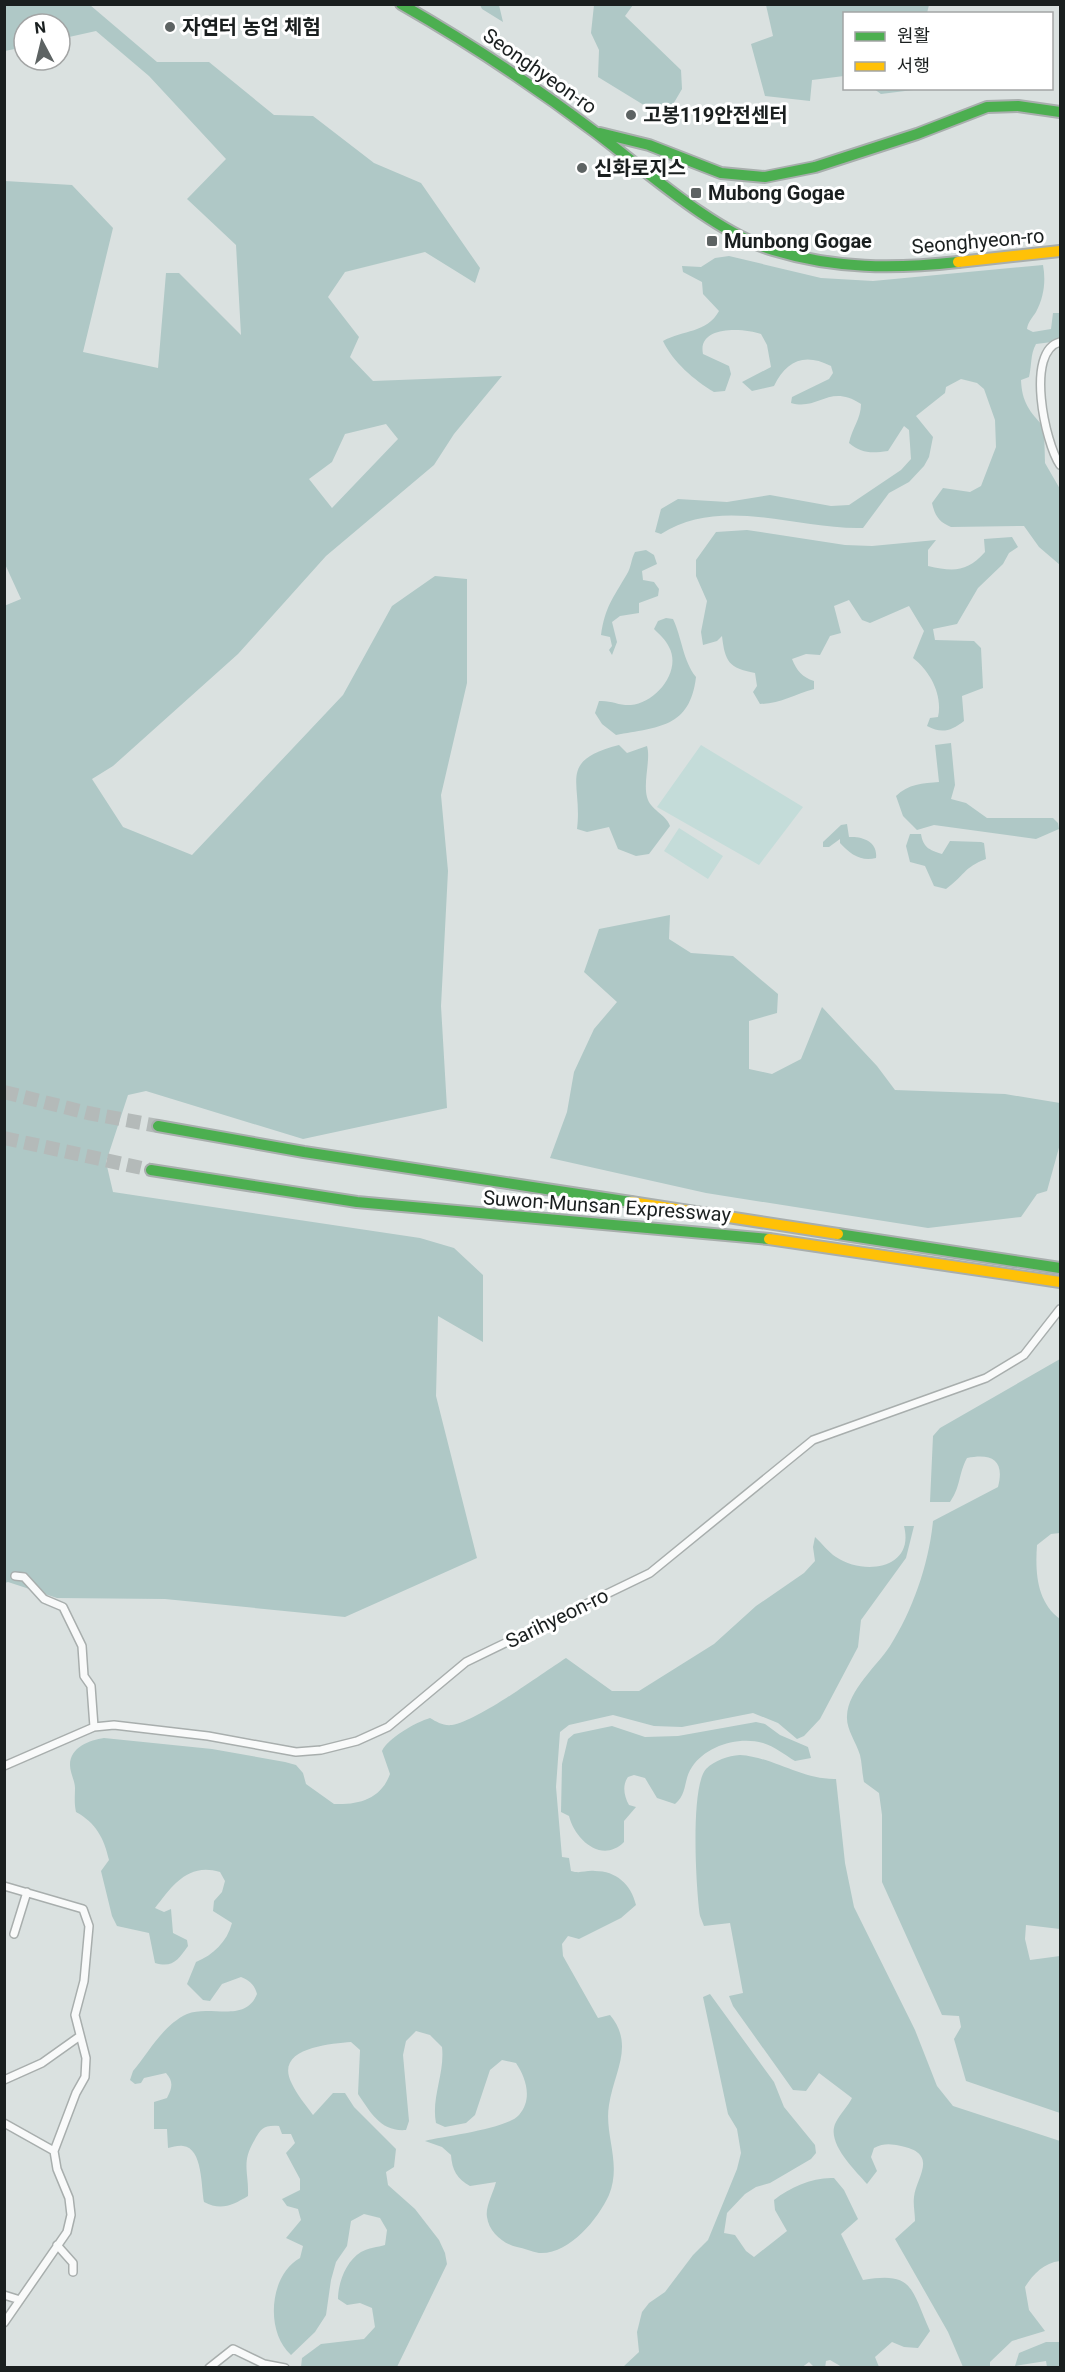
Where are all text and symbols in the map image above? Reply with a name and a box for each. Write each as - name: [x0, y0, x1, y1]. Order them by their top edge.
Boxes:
- north arrow: [12, 12, 72, 72]
- legend: [843, 12, 1053, 90]
- place label: 자연터 농업 체험: [182, 15, 321, 39]
- text: N: [33, 17, 47, 38]
- marker: 자연터 농업 체험: [163, 20, 177, 34]
- street label: Seonghyeon-ro: [479, 23, 601, 119]
- text: 원활: [897, 25, 930, 46]
- text: 서행: [897, 55, 930, 76]
- place label: 고봉119안전센터: [643, 103, 788, 127]
- marker: 고봉119안전센터: [624, 108, 638, 122]
- place label: 신화로지스: [594, 156, 686, 180]
- marker: 신화로지스: [575, 161, 589, 175]
- place label: Mubong Gogae: [708, 181, 845, 205]
- marker: Mubong Gogae: [689, 186, 703, 200]
- street label: Seonghyeon-ro: [911, 223, 1045, 259]
- place label: Munbong Gogae: [724, 229, 872, 253]
- marker: Munbong Gogae: [705, 234, 719, 248]
- street label: Suwon-Munsan Expressway: [482, 1185, 732, 1227]
- street label: Sarihyeon-ro: [502, 1583, 612, 1653]

